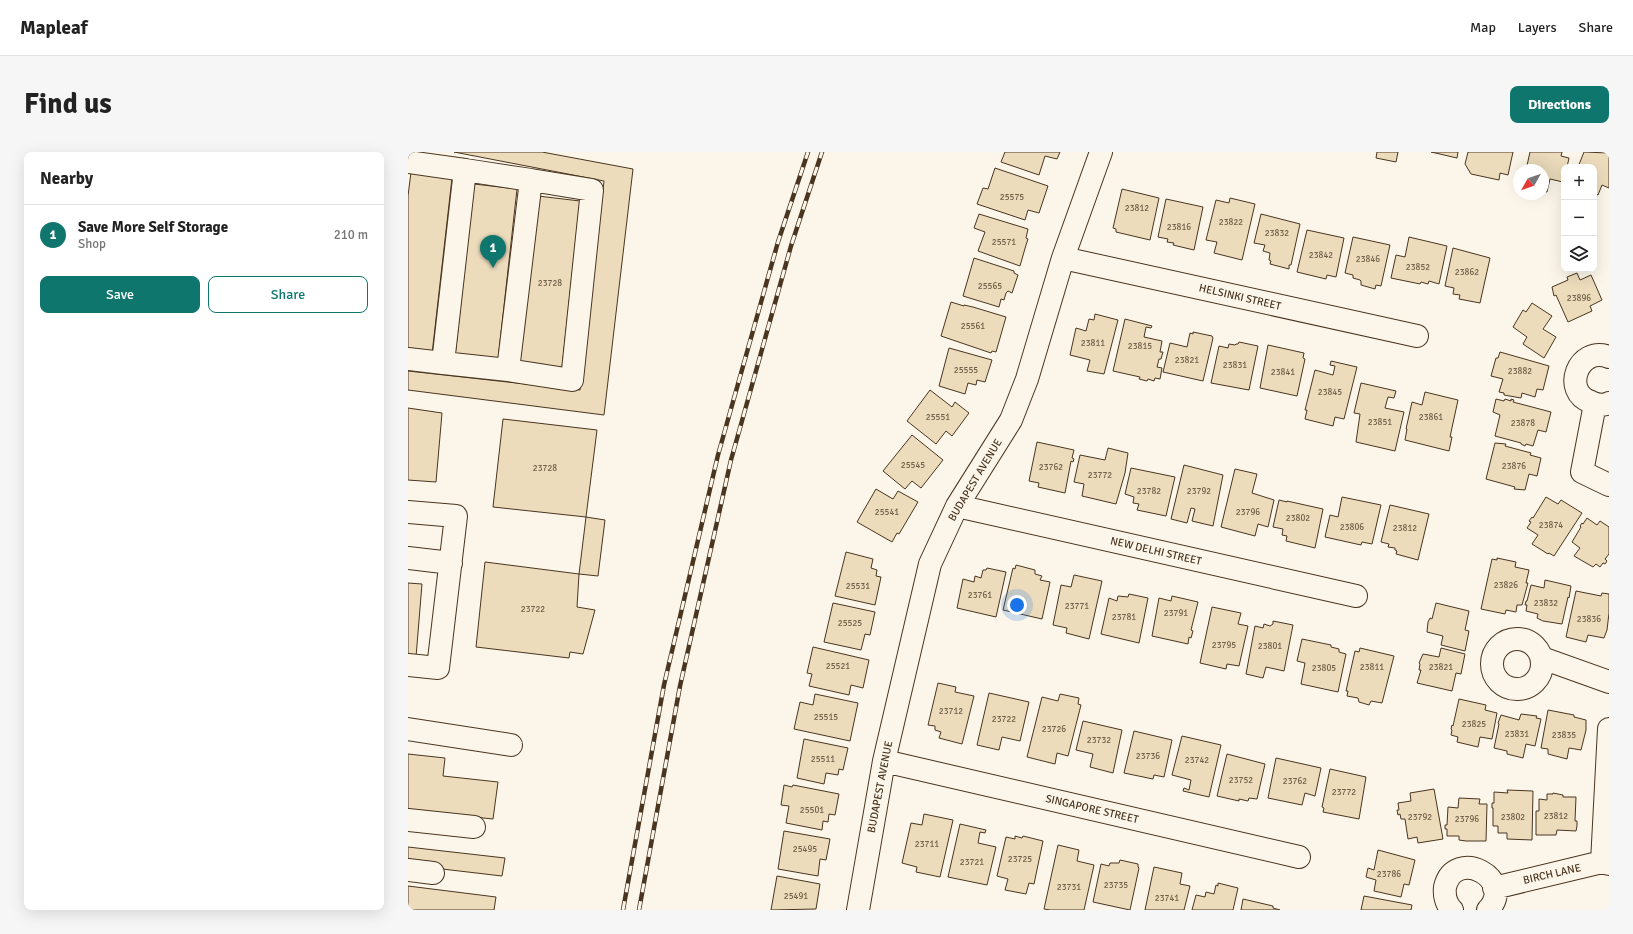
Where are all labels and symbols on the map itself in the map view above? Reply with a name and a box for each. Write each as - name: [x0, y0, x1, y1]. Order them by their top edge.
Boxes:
- north arrow: [1513, 164, 1549, 200]
- house number: 25575: [1000, 192, 1024, 203]
- house number: 23812: [1125, 203, 1149, 214]
- house number: 23822: [1219, 217, 1243, 228]
- house number: 23816: [1167, 222, 1191, 233]
- house number: 23832: [1265, 228, 1289, 239]
- pin: 1: [480, 235, 506, 268]
- house number: 25571: [992, 237, 1016, 248]
- house number: 23842: [1309, 250, 1333, 261]
- house number: 23846: [1356, 254, 1380, 265]
- house number: 23852: [1406, 262, 1430, 273]
- house number: 23862: [1455, 267, 1479, 278]
- house number: 23728: [538, 278, 562, 289]
- house number: 25565: [978, 281, 1002, 292]
- street label: HELSINKI STREET: [1198, 281, 1283, 313]
- house number: 23896: [1567, 293, 1591, 304]
- house number: 25561: [961, 321, 985, 332]
- house number: 23811: [1081, 338, 1105, 349]
- house number: 23815: [1128, 341, 1152, 352]
- house number: 23821: [1175, 355, 1199, 366]
- house number: 23831: [1223, 360, 1247, 371]
- house number: 25555: [954, 365, 978, 376]
- house number: 23882: [1508, 366, 1532, 377]
- house number: 23841: [1271, 367, 1295, 378]
- house number: 23845: [1318, 387, 1342, 398]
- house number: 25551: [926, 412, 950, 423]
- house number: 23861: [1419, 412, 1443, 423]
- house number: 23851: [1368, 417, 1392, 428]
- house number: 23878: [1511, 418, 1535, 429]
- street label: BUDAPEST AVENUE: [945, 437, 1005, 523]
- house number: 25545: [901, 460, 925, 471]
- house number: 23876: [1502, 461, 1526, 472]
- house number: 23762: [1039, 462, 1063, 473]
- house number: 23728: [533, 463, 557, 474]
- house number: 23772: [1088, 470, 1112, 481]
- house number: 23782: [1137, 486, 1161, 497]
- house number: 23792: [1187, 486, 1211, 497]
- house number: 25541: [875, 507, 899, 518]
- house number: 23796: [1236, 507, 1260, 518]
- house number: 23802: [1286, 513, 1310, 524]
- house number: 23874: [1539, 520, 1563, 531]
- house number: 23806: [1340, 522, 1364, 533]
- house number: 23812: [1393, 523, 1417, 534]
- street label: NEW DELHI STREET: [1109, 534, 1203, 568]
- house number: 23826: [1494, 580, 1518, 591]
- house number: 25531: [846, 581, 870, 592]
- house number: 23761: [968, 590, 992, 601]
- your location: [1007, 595, 1027, 615]
- house number: 23832: [1534, 598, 1558, 609]
- house number: 23771: [1065, 601, 1089, 612]
- house number: 23722: [521, 604, 545, 615]
- house number: 23791: [1164, 608, 1188, 619]
- house number: 23781: [1112, 612, 1136, 623]
- house number: 23836: [1577, 614, 1601, 625]
- house number: 25525: [838, 618, 862, 629]
- house number: 23795: [1212, 640, 1236, 651]
- house number: 23801: [1258, 641, 1282, 652]
- house number: 25521: [826, 661, 850, 672]
- house number: 23811: [1360, 662, 1384, 673]
- house number: 23821: [1429, 662, 1453, 673]
- house number: 23805: [1312, 663, 1336, 674]
- house number: 23712: [939, 706, 963, 717]
- house number: 25515: [814, 712, 838, 723]
- house number: 23722: [992, 714, 1016, 725]
- house number: 23825: [1462, 719, 1486, 730]
- house number: 23726: [1042, 724, 1066, 735]
- house number: 23831: [1505, 729, 1529, 740]
- house number: 23835: [1552, 730, 1576, 741]
- house number: 23732: [1087, 735, 1111, 746]
- street label: BUDAPEST AVENUE: [865, 740, 895, 834]
- house number: 23736: [1136, 751, 1160, 762]
- house number: 25511: [811, 754, 835, 765]
- house number: 23742: [1185, 755, 1209, 766]
- house number: 23752: [1229, 775, 1253, 786]
- house number: 23762: [1283, 776, 1307, 787]
- house number: 23772: [1332, 787, 1356, 798]
- street label: SINGAPORE STREET: [1044, 792, 1140, 826]
- house number: 25501: [800, 805, 824, 816]
- house number: 23812: [1544, 811, 1568, 822]
- house number: 23792: [1408, 812, 1432, 823]
- house number: 23802: [1501, 812, 1525, 823]
- house number: 23796: [1455, 814, 1479, 825]
- house number: 23711: [915, 839, 939, 850]
- house number: 25495: [793, 844, 817, 855]
- house number: 23725: [1008, 854, 1032, 865]
- house number: 23721: [960, 857, 984, 868]
- street label: BIRCH LANE: [1522, 861, 1582, 887]
- house number: 23786: [1377, 869, 1401, 880]
- house number: 23735: [1104, 880, 1128, 891]
- house number: 23731: [1057, 882, 1081, 893]
- house number: 25491: [784, 891, 808, 902]
- house number: 23741: [1155, 893, 1179, 904]

